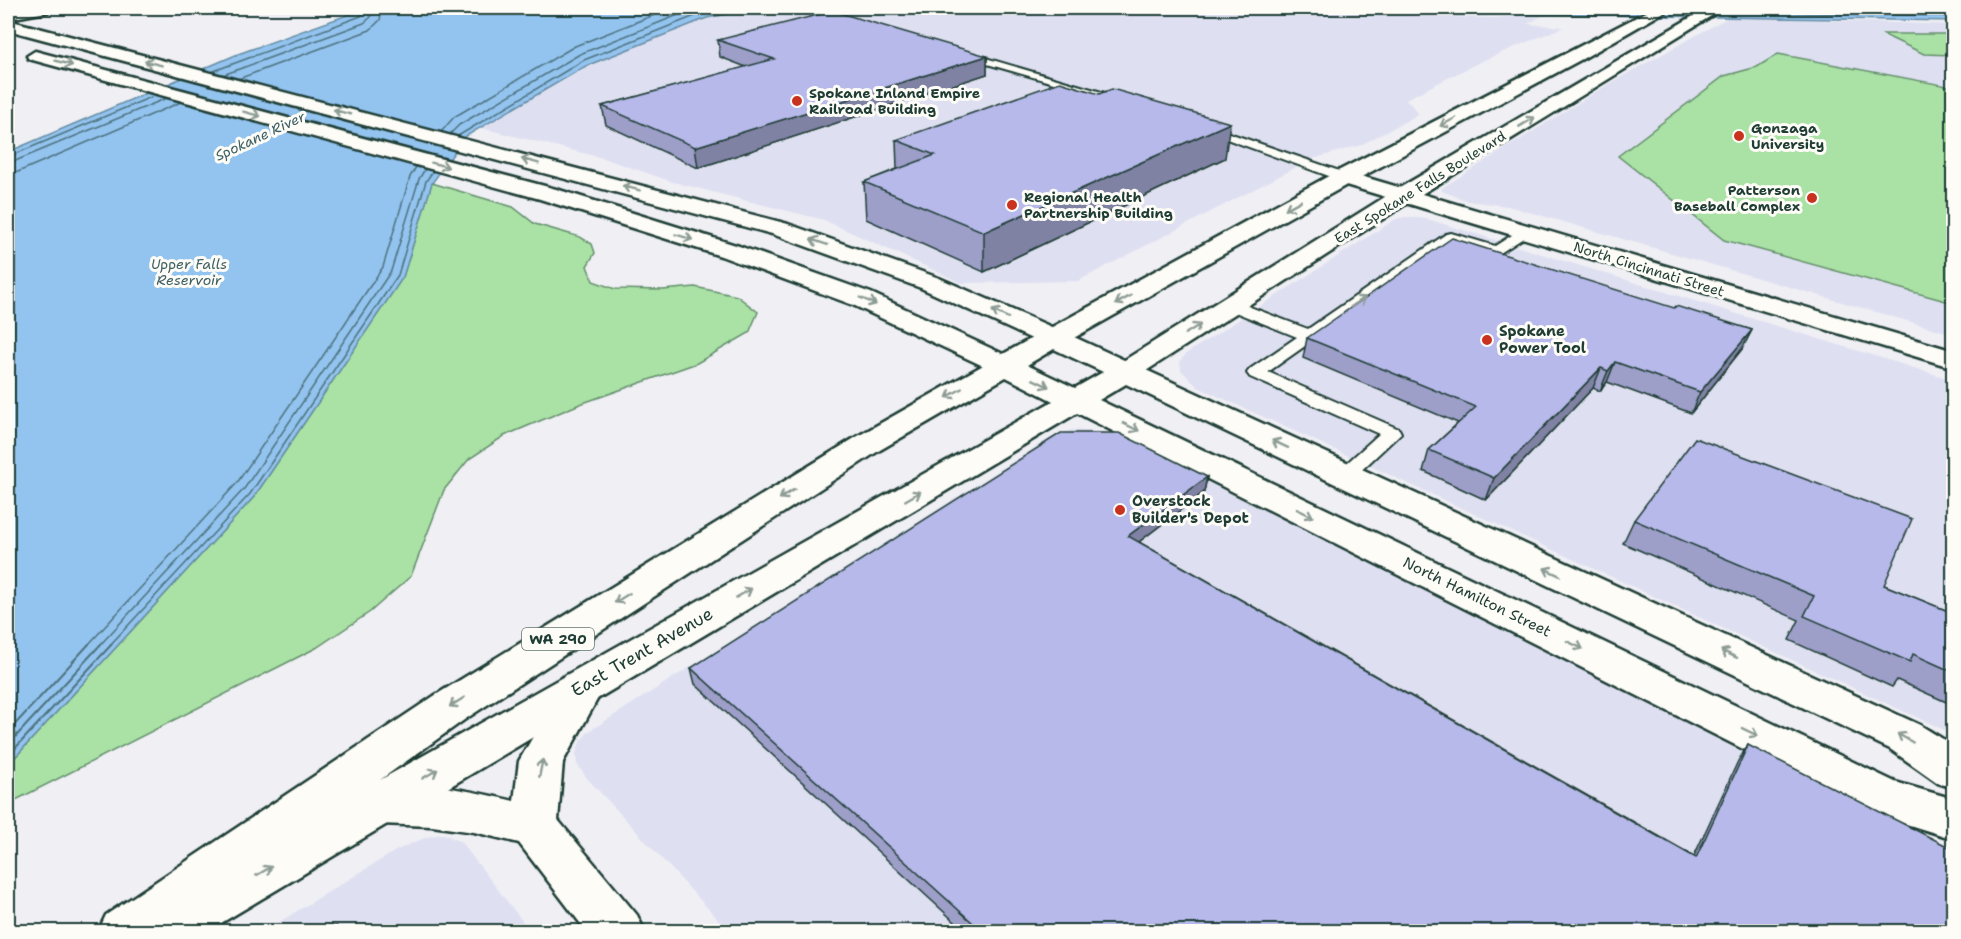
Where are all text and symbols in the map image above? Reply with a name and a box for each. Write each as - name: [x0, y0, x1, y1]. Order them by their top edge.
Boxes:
- one-way arrow: [144, 56, 163, 68]
- one-way arrow: [54, 58, 73, 70]
- place label: Spokane Inland Empire Railroad Building: [809, 84, 980, 118]
- marker: Spokane Inland Empire Railroad Building: [790, 94, 804, 108]
- one-way arrow: [332, 106, 351, 117]
- water label: Spokane River: [212, 107, 308, 165]
- one-way arrow: [242, 109, 261, 121]
- one-way arrow: [1518, 116, 1535, 128]
- one-way arrow: [1439, 117, 1457, 128]
- place label: Gonzaga University: [1751, 119, 1824, 153]
- street label: East Spokane Falls Boulevard: [1331, 127, 1509, 247]
- marker: Gonzaga University: [1732, 129, 1746, 143]
- one-way arrow: [521, 155, 540, 167]
- one-way arrow: [431, 160, 450, 171]
- one-way arrow: [622, 181, 641, 193]
- place label: Patterson Baseball Complex: [1674, 181, 1800, 215]
- place label: Regional Health Partnership Building: [1024, 188, 1173, 222]
- marker: Patterson Baseball Complex: [1805, 191, 1819, 205]
- marker: Regional Health Partnership Building: [1005, 198, 1019, 212]
- one-way arrow: [1285, 199, 1302, 211]
- one-way arrow: [674, 232, 693, 243]
- one-way arrow: [810, 235, 828, 246]
- street label: North Cincinnati Street: [1571, 237, 1727, 301]
- water label: Upper Falls Reservoir: [151, 255, 227, 289]
- one-way arrow: [1114, 294, 1131, 306]
- one-way arrow: [858, 296, 877, 307]
- one-way arrow: [1349, 296, 1365, 308]
- one-way arrow: [991, 307, 1009, 319]
- place label: Spokane Power Tool: [1499, 321, 1586, 358]
- one-way arrow: [1184, 323, 1201, 336]
- marker: Spokane Power Tool: [1480, 333, 1494, 347]
- one-way arrow: [1032, 377, 1050, 389]
- one-way arrow: [946, 388, 963, 400]
- one-way arrow: [1121, 421, 1139, 433]
- one-way arrow: [1272, 438, 1290, 450]
- one-way arrow: [779, 488, 795, 500]
- one-way arrow: [904, 490, 921, 502]
- place label: Overstock Builder's Depot: [1132, 491, 1249, 528]
- marker: Overstock Builder's Depot: [1113, 503, 1127, 517]
- one-way arrow: [1296, 507, 1314, 519]
- street label: North Hamilton Street: [1400, 552, 1554, 642]
- one-way arrow: [1543, 565, 1561, 577]
- one-way arrow: [735, 587, 752, 599]
- one-way arrow: [614, 593, 631, 605]
- street label: East Trent Avenue: [567, 602, 717, 702]
- road number: WA 290: [522, 628, 594, 650]
- one-way arrow: [1565, 640, 1583, 652]
- one-way arrow: [1720, 648, 1738, 660]
- one-way arrow: [449, 697, 466, 709]
- one-way arrow: [1740, 726, 1758, 738]
- one-way arrow: [1897, 732, 1914, 744]
- one-way arrow: [536, 759, 547, 778]
- one-way arrow: [421, 768, 438, 780]
- one-way arrow: [255, 864, 272, 876]

